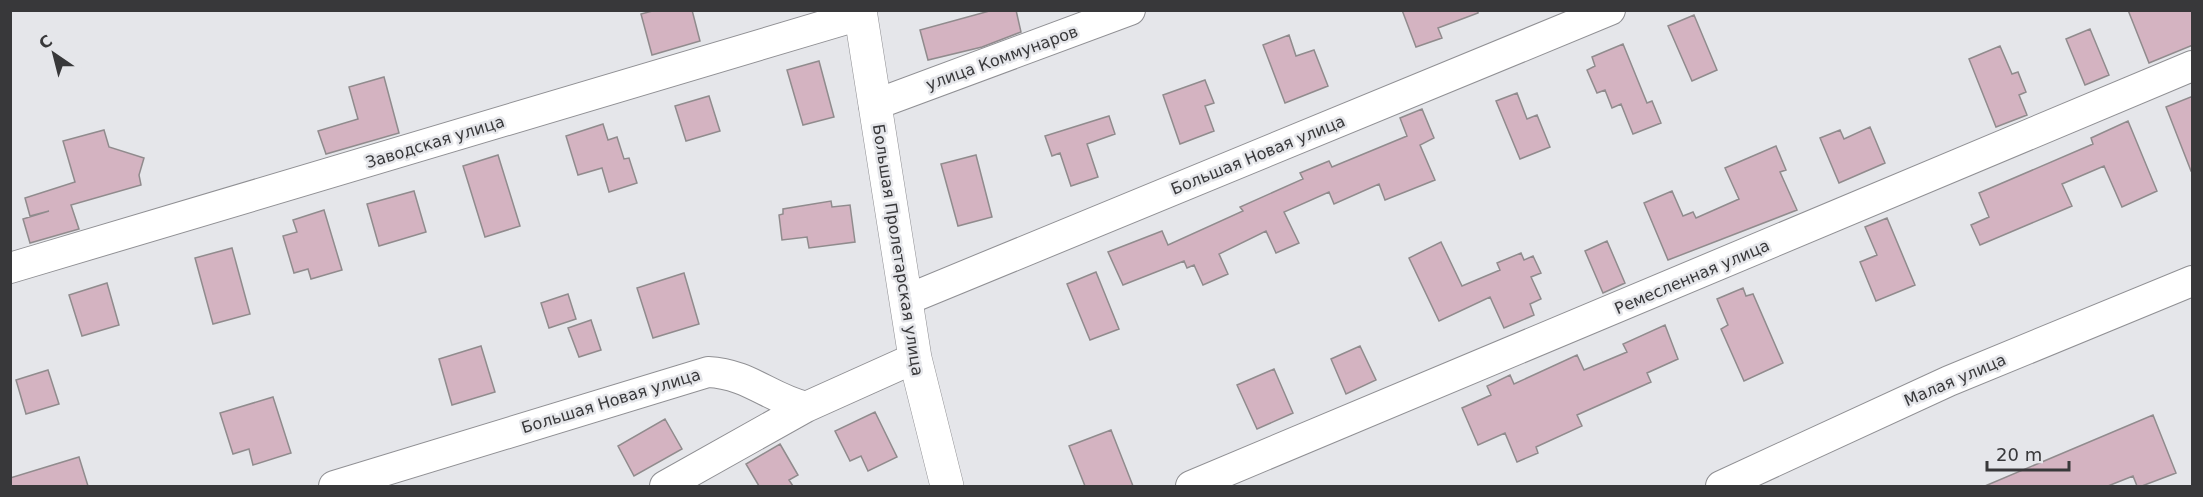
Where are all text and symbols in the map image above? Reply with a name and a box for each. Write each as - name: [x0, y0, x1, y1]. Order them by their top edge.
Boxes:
- street label: улица Коммунаров: [923, 22, 1081, 94]
- north arrow: [24, 24, 84, 84]
- text: С: [35, 31, 56, 53]
- street label: Большая Новая улица: [1168, 111, 1348, 199]
- street label: Заводская улица: [363, 112, 507, 172]
- street label: Большая Пролетарская улица: [869, 123, 927, 377]
- street label: Ремесленная улица: [1612, 236, 1772, 318]
- street label: Малая улица: [1901, 350, 2009, 410]
- street label: Большая Новая улица: [519, 365, 703, 437]
- scale bar: [1987, 434, 2070, 472]
- text: 20 m: [1996, 444, 2042, 465]

